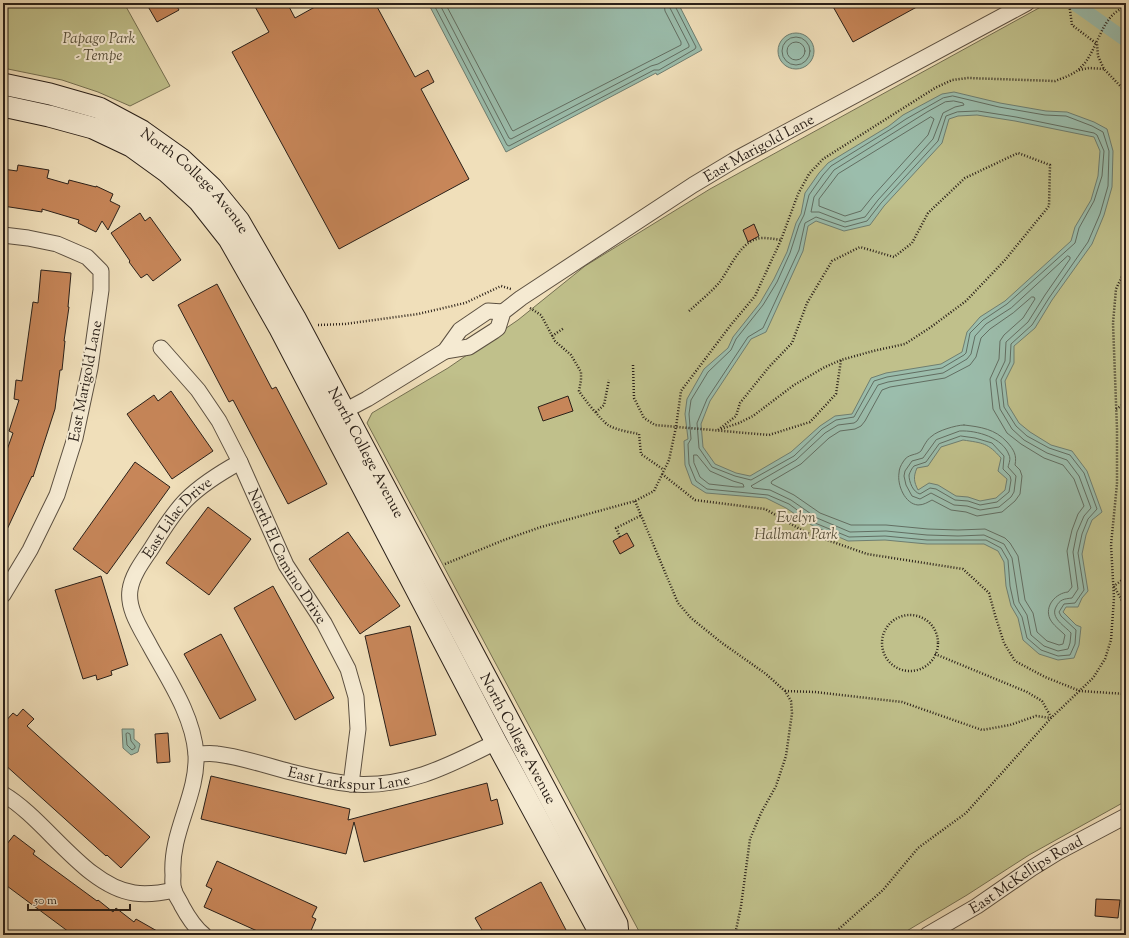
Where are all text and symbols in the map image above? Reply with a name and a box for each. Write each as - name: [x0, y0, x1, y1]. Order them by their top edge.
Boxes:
- park label: Papago Park - Tempe: [63, 29, 136, 67]
- street label: East Marigold Lane: [700, 110, 818, 188]
- street label: North College Avenue: [135, 124, 253, 238]
- street label: East Marigold Lane: [64, 319, 109, 444]
- street label: North College Avenue: [322, 384, 408, 522]
- street label: East Lilac Drive: [139, 473, 217, 563]
- street label: North El Camino Drive: [241, 486, 331, 629]
- park label: Evelyn Hallman Park: [754, 508, 838, 546]
- street label: North College Avenue: [474, 670, 560, 808]
- street label: East Larkspur Lane: [285, 763, 412, 796]
- street label: East McKellips Road: [966, 831, 1088, 920]
- scale bar: [28, 886, 130, 912]
- text: 50 m: [33, 892, 57, 910]

